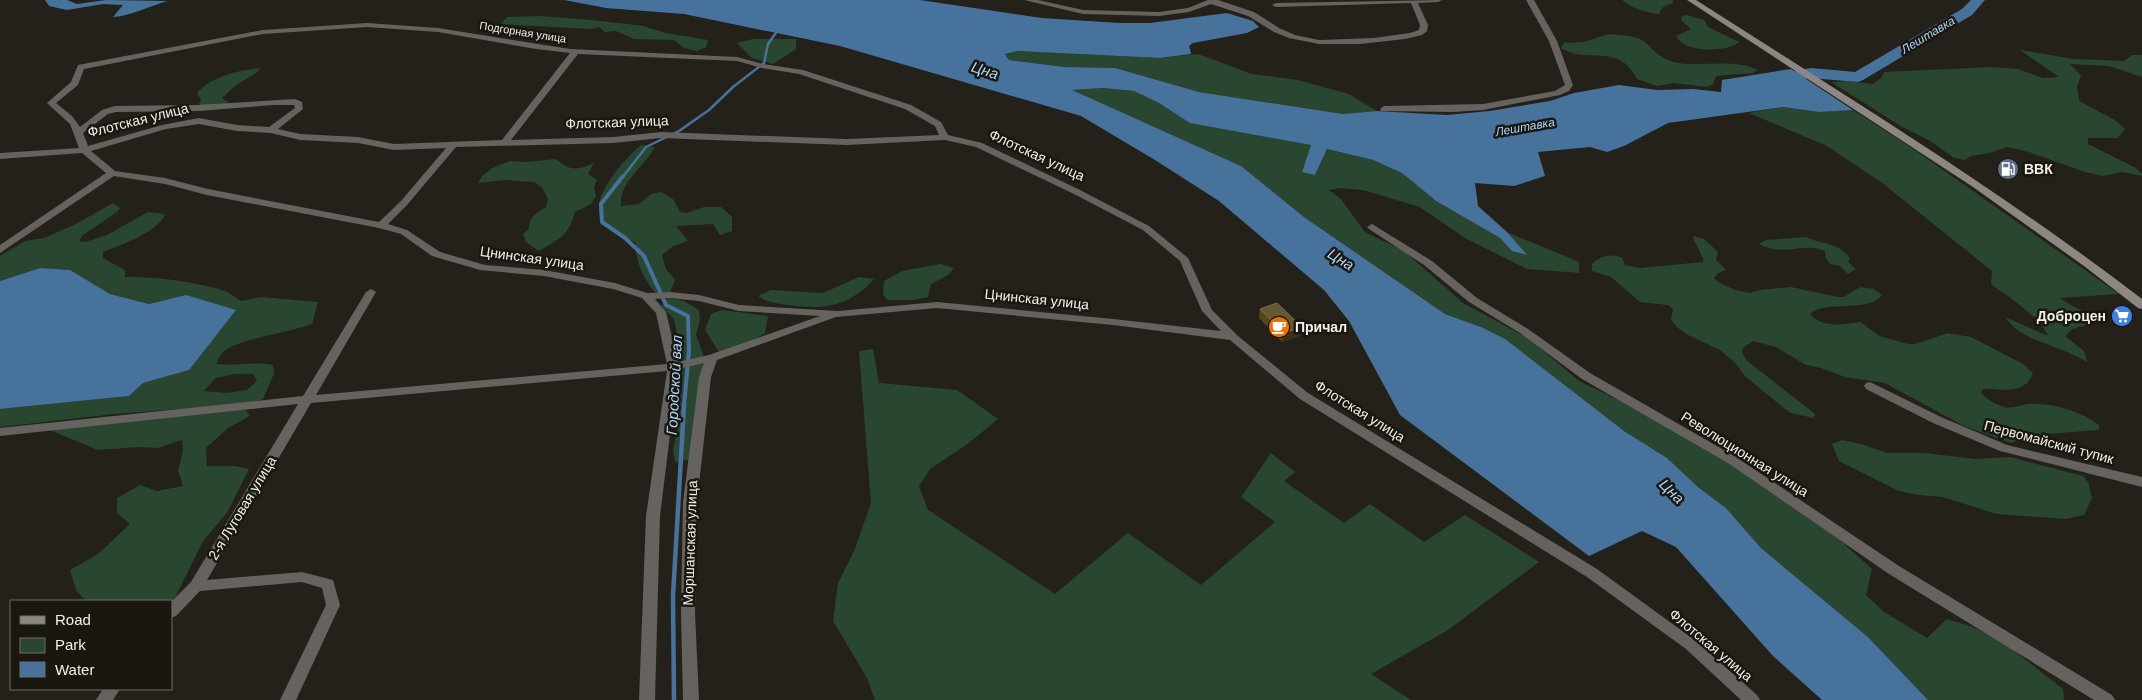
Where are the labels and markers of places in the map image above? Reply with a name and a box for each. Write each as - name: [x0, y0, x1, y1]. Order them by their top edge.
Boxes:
- fuel station icon: ВВК: [1996, 157, 2020, 181]
- place label: ВВК: [2024, 161, 2053, 177]
- supermarket icon: Доброцен: [2110, 304, 2134, 328]
- place label: Доброцен: [2037, 308, 2106, 324]
- cafe icon: Причал: [1267, 315, 1291, 339]
- place label: Причал: [1295, 319, 1347, 335]

